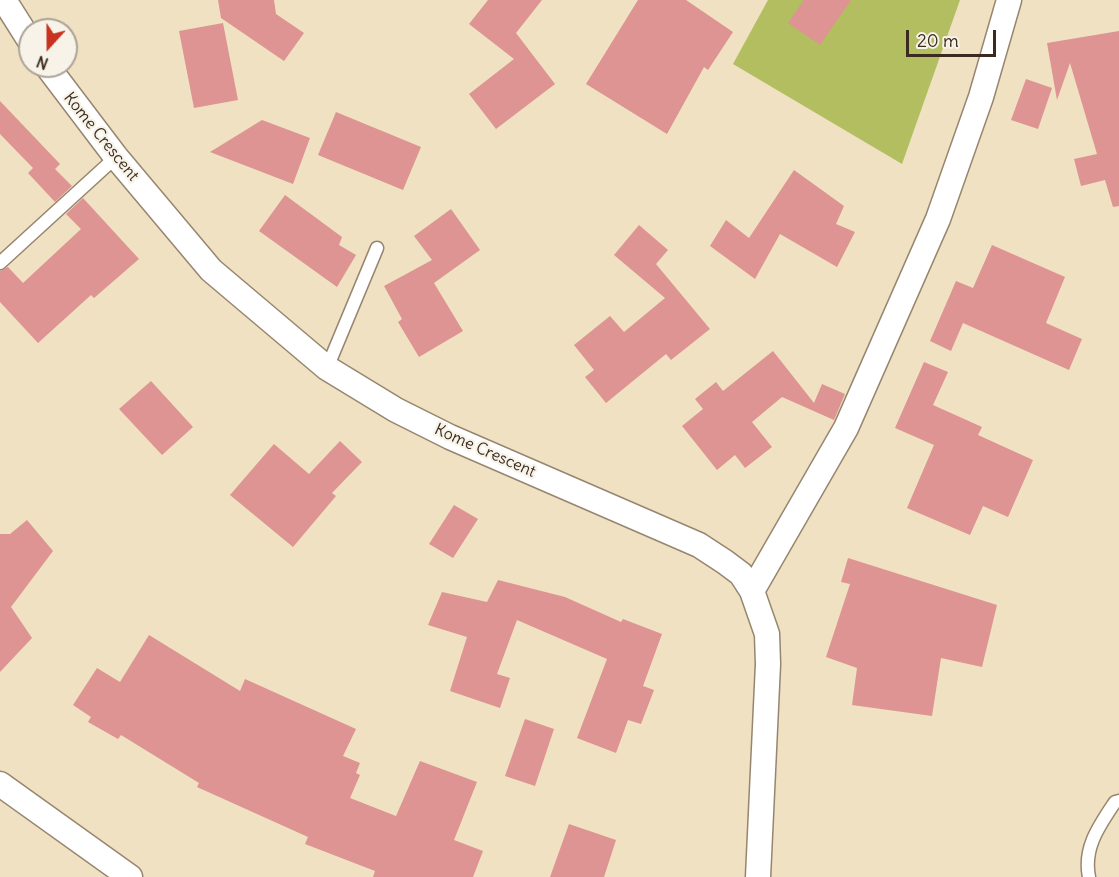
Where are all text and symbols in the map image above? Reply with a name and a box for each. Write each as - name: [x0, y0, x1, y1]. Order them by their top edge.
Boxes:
- north arrow: [18, 18, 78, 78]
- scale bar: [909, 18, 999, 56]
- text: 20 m: [917, 29, 959, 52]
- text: N: [34, 52, 51, 74]
- street label: Kome Crescent: [59, 89, 143, 185]
- street label: Kome Crescent: [432, 420, 538, 482]

